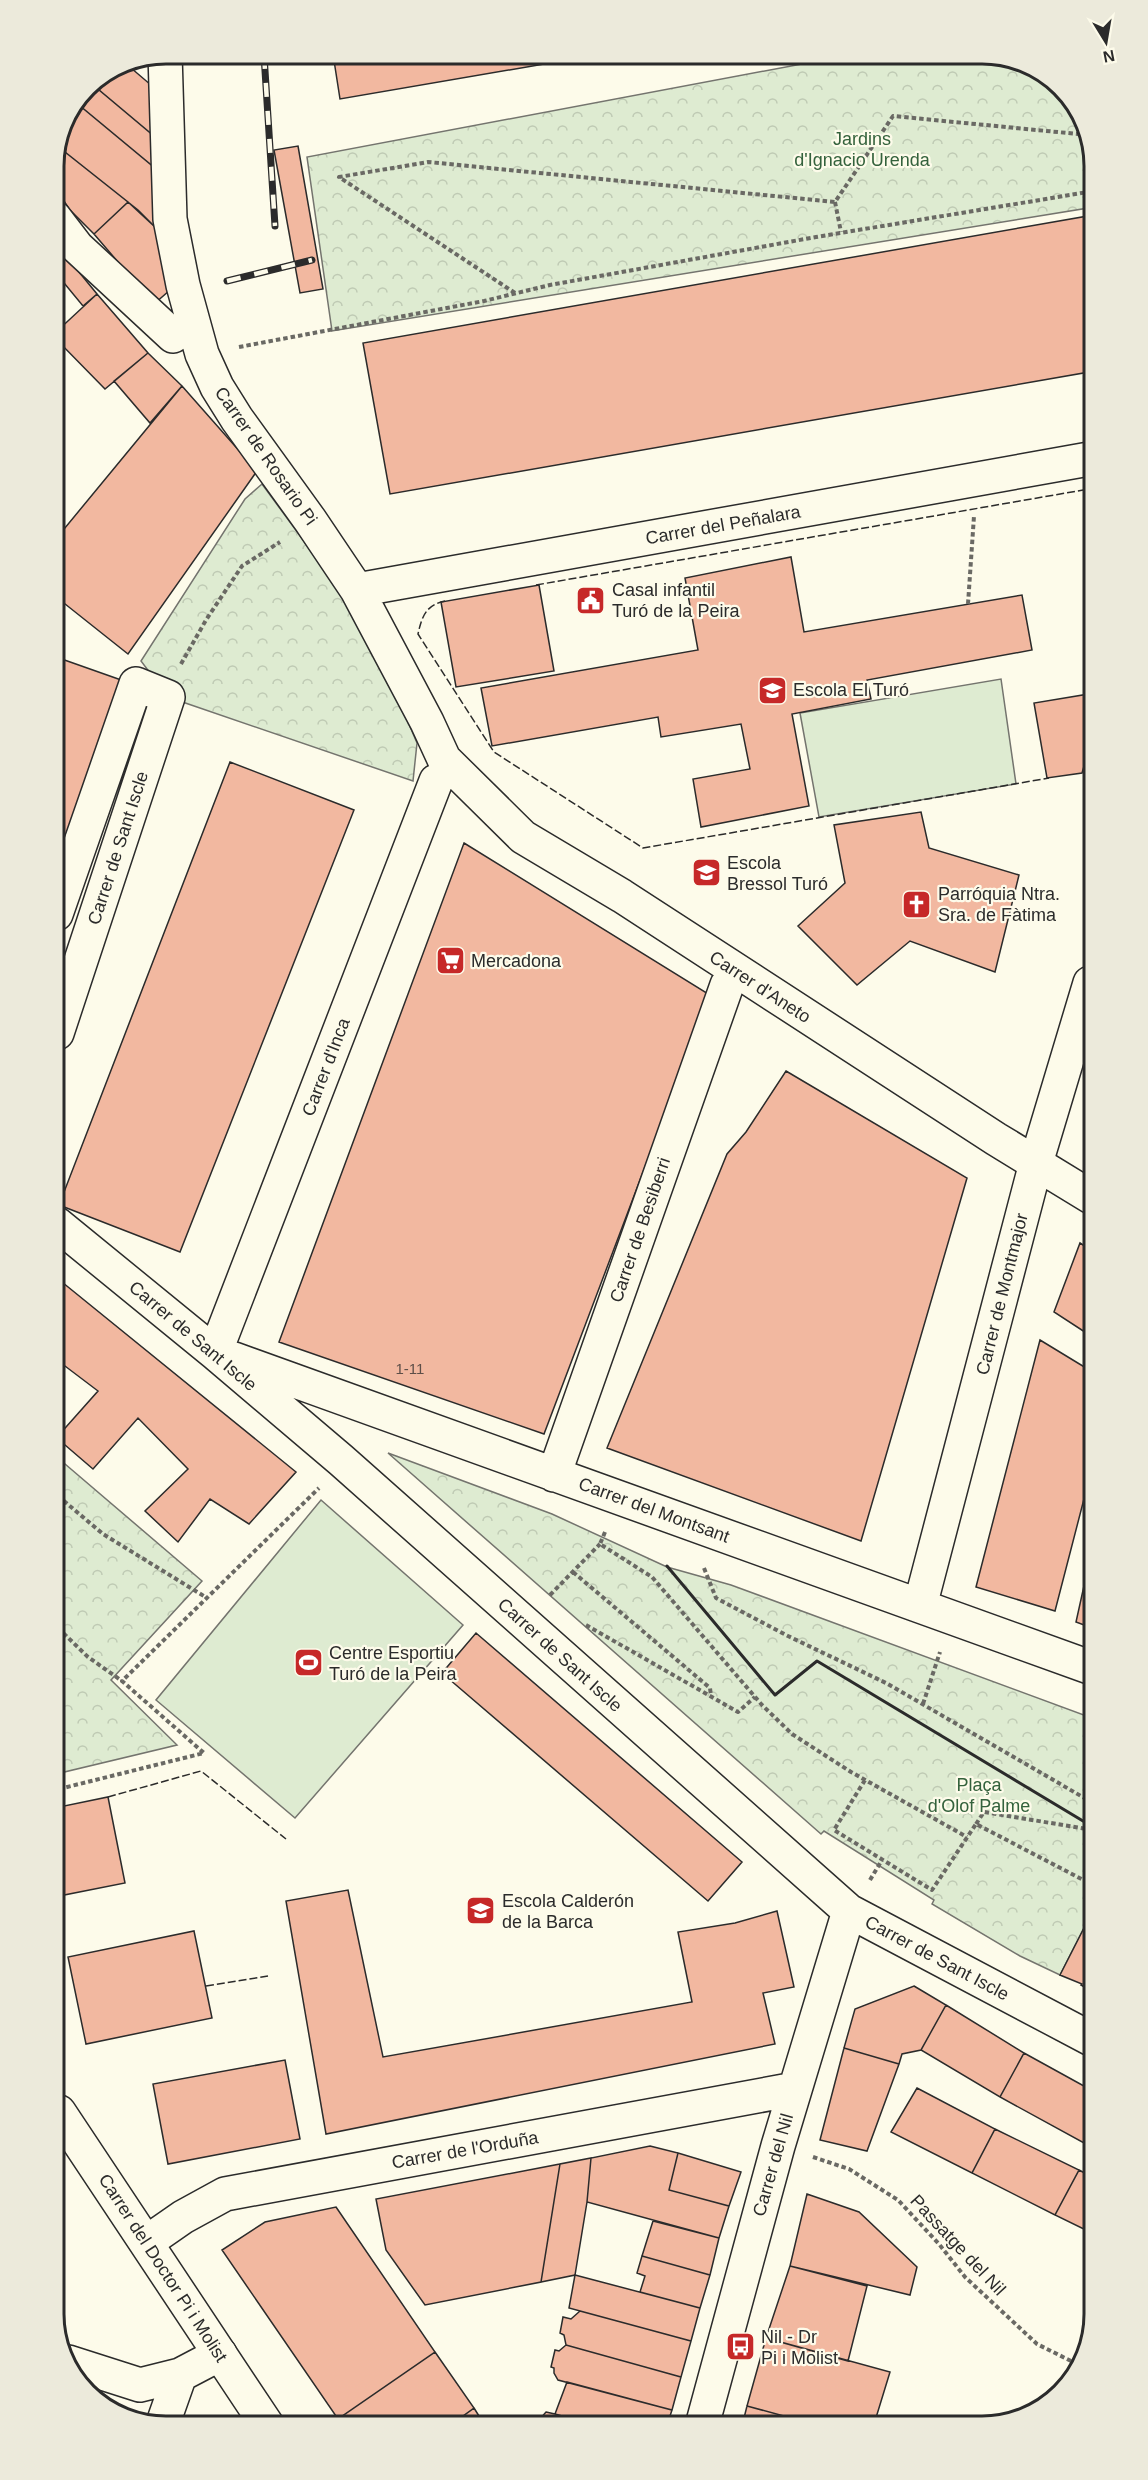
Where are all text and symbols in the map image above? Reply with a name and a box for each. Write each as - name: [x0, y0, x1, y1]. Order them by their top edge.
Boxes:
- north arrow: [1076, 12, 1136, 72]
- text: N: [1101, 47, 1116, 66]
- park label: Jardins d'Ignacio Urenda: [794, 129, 931, 170]
- street label: Carrer de Rosario Pi: [211, 383, 321, 529]
- street label: Carrer del Peñalara: [644, 501, 803, 548]
- place label: Casal infantil Turó de la Peira: [612, 580, 740, 621]
- public building icon: Casal infantil Turó de la Peira: [575, 584, 607, 616]
- school or university icon: Escola El Turó: [756, 674, 788, 706]
- place label: Escola El Turó: [793, 680, 909, 700]
- street label: Carrer de Sant Iscle: [84, 769, 152, 927]
- place label: Escola Bressol Turó: [727, 853, 828, 894]
- school or university icon: Escola Bressol Turó: [690, 857, 722, 889]
- place label: Parróquia Ntra. Sra. de Fàtima: [938, 884, 1060, 925]
- church icon: Parróquia Ntra. Sra. de Fàtima: [901, 888, 933, 920]
- supermarket icon: Mercadona: [434, 945, 466, 977]
- street label: Carrer d'Aneto: [706, 947, 814, 1027]
- place label: Mercadona: [471, 951, 562, 971]
- street label: Carrer d'Inca: [298, 1014, 354, 1119]
- street label: Carrer de Besiberri: [606, 1155, 674, 1305]
- street label: Carrer de Montmajor: [972, 1211, 1032, 1377]
- street label: Carrer de Sant Iscle: [125, 1277, 261, 1395]
- house number: 1-11: [396, 1360, 424, 1377]
- street label: Carrer del Montsant: [576, 1473, 732, 1547]
- street label: Carrer de Sant Iscle: [494, 1594, 626, 1716]
- place label: Centre Esportiu Turó de la Peira: [329, 1643, 457, 1684]
- sports icon: Centre Esportiu Turó de la Peira: [292, 1647, 324, 1679]
- park label: Plaça d'Olof Palme: [928, 1775, 1030, 1816]
- place label: Escola Calderón de la Barca: [502, 1891, 634, 1932]
- school or university icon: Escola Calderón de la Barca: [465, 1895, 497, 1927]
- street label: Carrer de Sant Iscle: [862, 1912, 1012, 2004]
- street label: Carrer del Nil: [749, 2111, 797, 2219]
- street label: Carrer de l'Orduña: [390, 2127, 541, 2173]
- street label: Carrer del Doctor Pi i Molist: [95, 2170, 231, 2366]
- street label: Passatge del Nil: [906, 2191, 1010, 2299]
- place label: Nil - Dr Pi i Molist: [761, 2327, 838, 2368]
- bus stop icon: Nil - Dr Pi i Molist: [724, 2331, 756, 2363]

